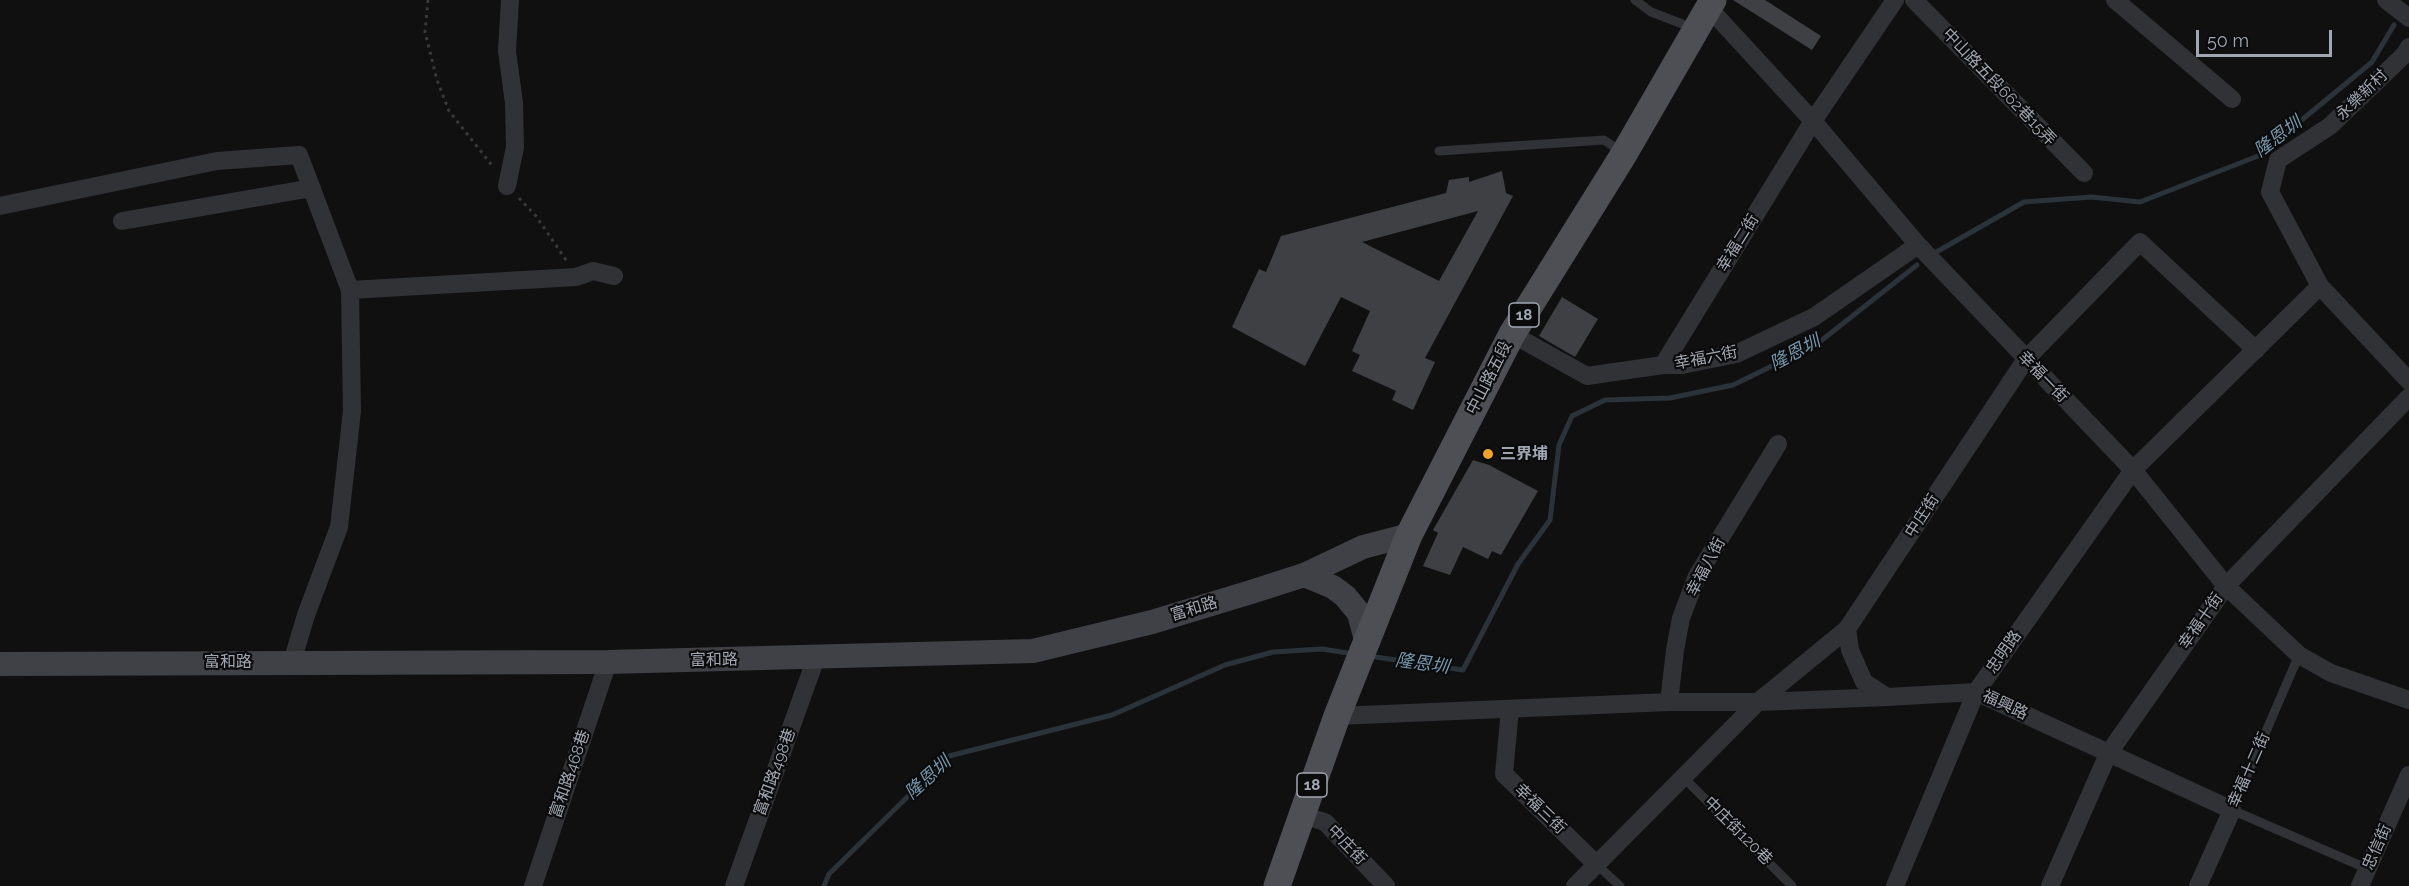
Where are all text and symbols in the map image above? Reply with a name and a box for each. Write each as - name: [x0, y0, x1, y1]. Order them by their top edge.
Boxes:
- scale bar: [2199, 18, 2336, 56]
- street label: 中山路五段662巷15弄: [1938, 25, 2060, 149]
- text: 50 m: [2207, 30, 2249, 51]
- street label: 永樂新村: [2332, 66, 2392, 124]
- water label: 隆恩圳: [2250, 112, 2306, 162]
- street label: 幸福二街: [1713, 211, 1763, 275]
- road number: 18: [1509, 303, 1539, 327]
- water label: 隆恩圳: [1766, 331, 1824, 375]
- street label: 中山路五段: [1462, 338, 1516, 418]
- street label: 幸福六街: [1673, 342, 1739, 374]
- street label: 幸福一街: [2014, 347, 2072, 407]
- place label: 三界埔: [1500, 444, 1548, 464]
- marker: 三界埔: [1481, 447, 1495, 461]
- street label: 中庄街: [1901, 491, 1943, 541]
- street label: 幸福八街: [1683, 534, 1729, 600]
- street label: 幸福十街: [2175, 589, 2227, 653]
- street label: 富和路: [1168, 593, 1220, 625]
- street label: 忠明路: [1982, 627, 2026, 677]
- street label: 富和路: [690, 650, 738, 670]
- water label: 隆恩圳: [1394, 650, 1450, 678]
- street label: 富和路: [204, 652, 252, 672]
- street label: 福興路: [1979, 686, 2031, 724]
- street label: 富和路498巷: [750, 726, 800, 818]
- street label: 富和路468巷: [546, 727, 594, 821]
- street label: 幸福十二街: [2224, 730, 2274, 810]
- water label: 隆恩圳: [901, 752, 955, 804]
- road number: 18: [1297, 773, 1327, 797]
- street label: 幸福三街: [1510, 780, 1570, 838]
- street label: 中庄街120巷: [1700, 793, 1776, 869]
- street label: 中庄街: [1323, 821, 1371, 869]
- street label: 忠信街: [2358, 821, 2396, 873]

